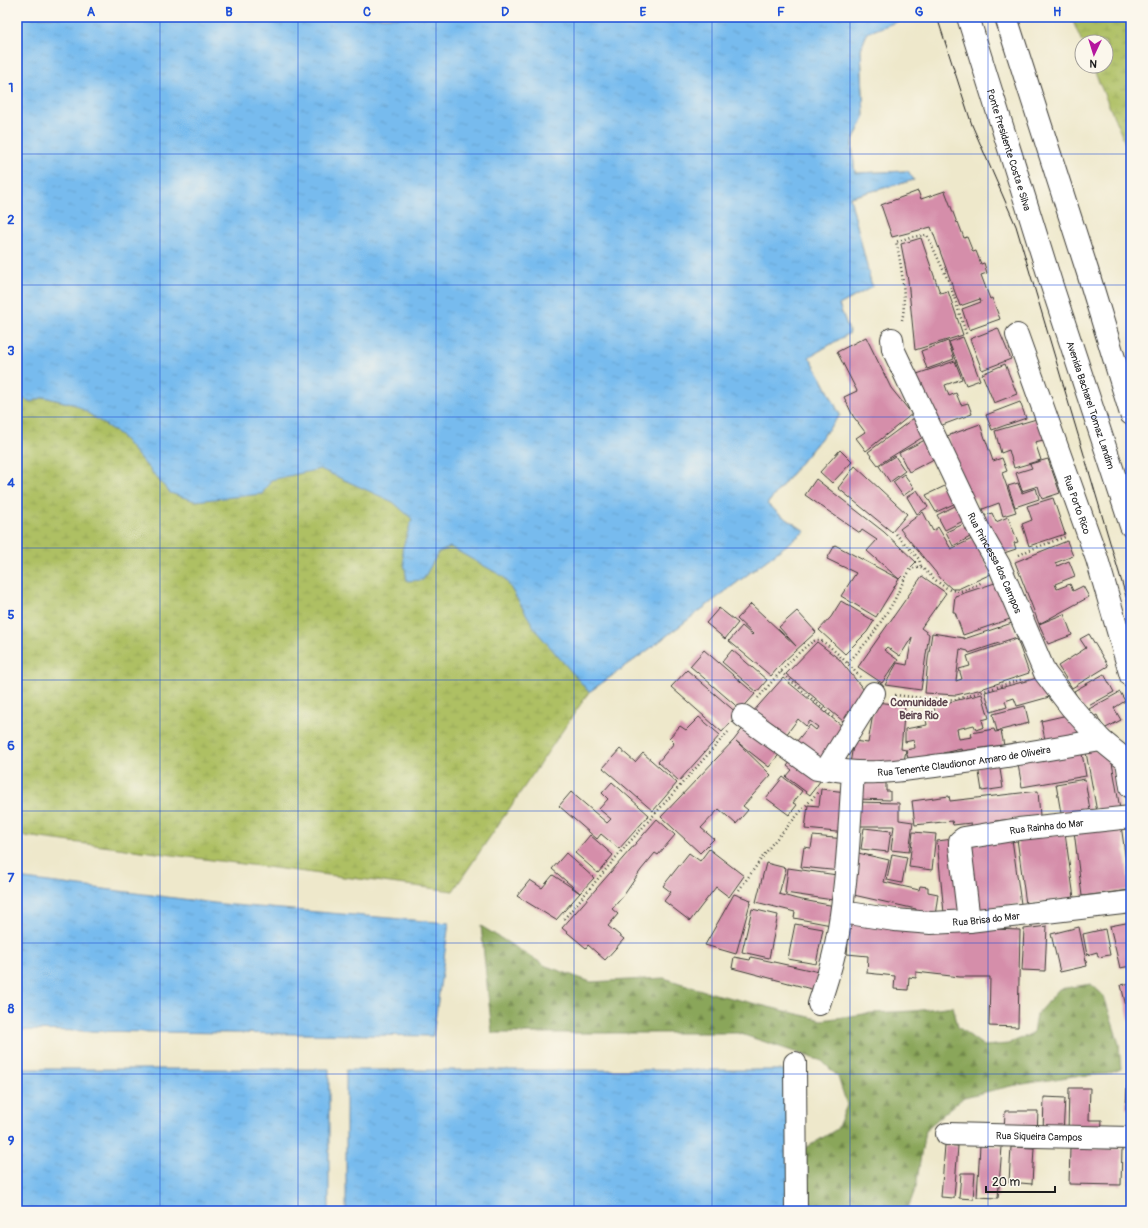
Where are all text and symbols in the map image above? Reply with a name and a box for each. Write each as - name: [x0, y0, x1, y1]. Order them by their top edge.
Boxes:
- text: A: [87, 4, 96, 20]
- text: B: [225, 4, 233, 20]
- text: C: [363, 4, 371, 20]
- text: D: [501, 4, 509, 20]
- text: E: [640, 4, 647, 20]
- text: F: [777, 4, 785, 20]
- text: G: [915, 4, 924, 20]
- text: H: [1053, 4, 1061, 20]
- north arrow: [1074, 34, 1114, 74]
- text: N: [1089, 57, 1098, 70]
- text: 1: [8, 80, 14, 96]
- street label: Ponte Presidente Costa e Silva: [984, 88, 1033, 213]
- text: 2: [7, 212, 15, 228]
- street label: Avenida Bacharel Tomaz Landim: [1064, 340, 1117, 471]
- text: 3: [7, 343, 15, 359]
- street label: Rua Porto Rico: [1061, 474, 1093, 537]
- text: 4: [7, 475, 15, 491]
- street label: Rua Princessa dos Campos: [965, 511, 1024, 616]
- text: 5: [7, 607, 15, 623]
- district label: Comunidade Beira Rio: [890, 696, 948, 722]
- text: 6: [7, 738, 15, 754]
- street label: Rua Tenente Claudionor Amaro de Oliveira: [877, 744, 1052, 779]
- street label: Rua Rainha do Mar: [1009, 817, 1085, 837]
- text: 7: [8, 870, 15, 886]
- street label: Rua Brisa do Mar: [952, 910, 1021, 929]
- text: 8: [8, 1001, 15, 1017]
- street label: Rua Siqueira Campos: [996, 1130, 1083, 1144]
- text: 9: [8, 1133, 15, 1149]
- scale bar: [986, 1168, 1055, 1194]
- text: 20 m: [992, 1175, 1021, 1190]

